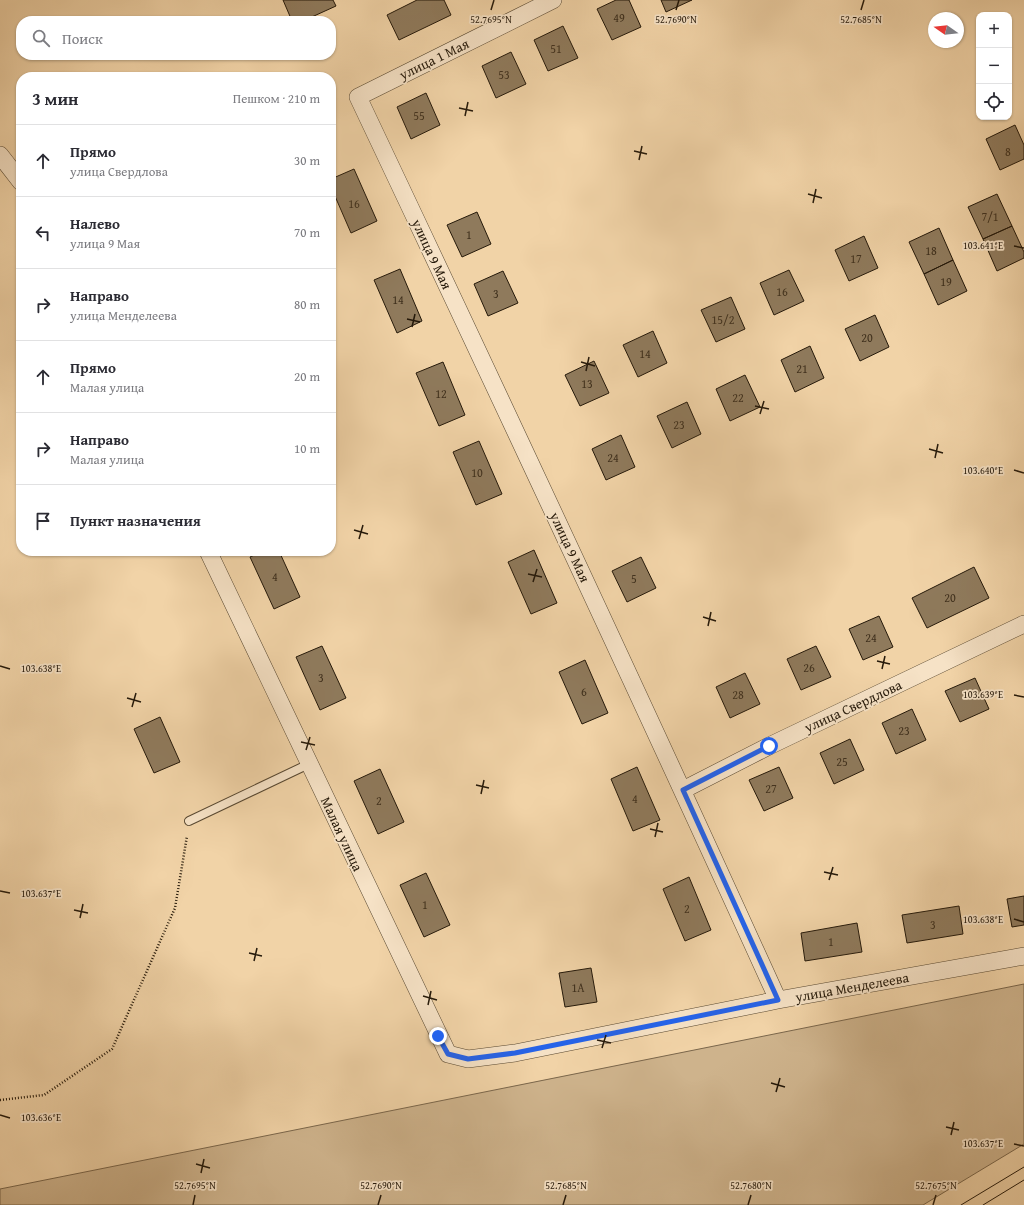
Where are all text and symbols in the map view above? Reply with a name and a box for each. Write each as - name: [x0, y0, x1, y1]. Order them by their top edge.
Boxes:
- house number: 49: [613, 9, 625, 26]
- text: 52.7695°N: [470, 12, 512, 27]
- text: 52.7690°N: [655, 12, 697, 27]
- text: 52.7685°N: [840, 12, 882, 27]
- north arrow: [928, 12, 964, 48]
- map controls: [976, 12, 1012, 120]
- button: +: [976, 12, 1012, 48]
- search box: [16, 16, 336, 60]
- icon: search: [30, 27, 52, 49]
- text: Поиск: [62, 28, 103, 49]
- street label: улица 1 Мая: [395, 33, 472, 85]
- house number: 51: [550, 40, 562, 57]
- button: −: [976, 48, 1012, 84]
- house number: 53: [498, 66, 510, 83]
- button: locate: [976, 84, 1012, 120]
- text: 3 мин: [32, 86, 78, 111]
- text: Пешком · 210 m: [233, 89, 320, 108]
- house number: 55: [413, 107, 425, 124]
- text: Прямо: [70, 141, 116, 162]
- house number: 8: [1005, 143, 1011, 160]
- icon: ahead: [32, 150, 54, 172]
- text: 30 m: [294, 151, 320, 170]
- text: улица Свердлова: [70, 162, 168, 181]
- house number: 16: [348, 195, 360, 212]
- house number: 7/1: [981, 208, 999, 225]
- text: Налево: [70, 213, 120, 234]
- street label: улица 9 Мая: [407, 215, 457, 292]
- icon: left: [32, 222, 54, 244]
- text: 70 m: [294, 223, 320, 242]
- house number: 1: [466, 226, 472, 243]
- text: улица 9 Мая: [70, 234, 140, 253]
- text: 103.641°E: [963, 238, 1003, 253]
- house number: 18: [925, 242, 937, 259]
- house number: 17: [850, 250, 862, 267]
- house number: 19: [940, 273, 952, 290]
- house number: 16: [776, 283, 788, 300]
- text: Направо: [70, 285, 129, 306]
- house number: 3: [493, 285, 499, 302]
- house number: 14: [392, 291, 404, 308]
- icon: right: [32, 294, 54, 316]
- text: 80 m: [294, 295, 320, 314]
- text: улица Менделеева: [70, 306, 177, 325]
- house number: 15/2: [712, 311, 735, 328]
- house number: 20: [861, 329, 873, 346]
- house number: 14: [639, 345, 651, 362]
- text: Прямо: [70, 357, 116, 378]
- house number: 21: [796, 360, 808, 377]
- icon: ahead: [32, 366, 54, 388]
- text: 20 m: [294, 367, 320, 386]
- house number: 13: [581, 375, 593, 392]
- text: Малая улица: [70, 378, 144, 397]
- house number: 12: [435, 385, 447, 402]
- house number: 22: [732, 389, 744, 406]
- house number: 23: [673, 416, 685, 433]
- text: Направо: [70, 429, 129, 450]
- icon: right: [32, 438, 54, 460]
- text: 10 m: [294, 439, 320, 458]
- house number: 24: [607, 449, 619, 466]
- text: Малая улица: [70, 450, 144, 469]
- text: 103.640°E: [963, 463, 1003, 478]
- house number: 10: [471, 464, 483, 481]
- street label: улица 9 Мая: [545, 508, 595, 585]
- icon: arrive: [32, 510, 54, 532]
- text: Пункт назначения: [70, 510, 201, 531]
- house number: 4: [272, 568, 278, 585]
- house number: 5: [631, 570, 637, 587]
- house number: 20: [944, 589, 956, 606]
- house number: 24: [865, 629, 877, 646]
- house number: 26: [803, 659, 815, 676]
- text: 103.638°E: [21, 661, 61, 676]
- house number: 3: [318, 669, 324, 686]
- street label: улица Свердлова: [800, 675, 905, 738]
- house number: 6: [581, 683, 587, 700]
- house number: 28: [732, 686, 744, 703]
- text: 103.639°E: [963, 687, 1003, 702]
- house number: 23: [898, 722, 910, 739]
- route start: [760, 737, 778, 755]
- house number: 25: [836, 753, 848, 770]
- house number: 27: [765, 780, 777, 797]
- house number: 4: [632, 790, 638, 807]
- house number: 2: [376, 792, 382, 809]
- street label: Малая улица: [316, 794, 368, 875]
- text: 103.637°E: [21, 886, 61, 901]
- house number: 1: [422, 896, 428, 913]
- house number: 2: [684, 900, 690, 917]
- text: 103.638°E: [963, 912, 1003, 927]
- house number: 3: [930, 916, 936, 933]
- house number: 1: [828, 933, 834, 950]
- street label: улица Менделеева: [793, 967, 911, 1007]
- house number: 1А: [571, 979, 585, 996]
- route end: [429, 1027, 447, 1045]
- text: 103.636°E: [21, 1110, 61, 1125]
- text: 103.637°E: [963, 1136, 1003, 1151]
- text: 52.7695°N: [174, 1178, 216, 1193]
- text: 52.7690°N: [360, 1178, 402, 1193]
- text: 52.7685°N: [545, 1178, 587, 1193]
- text: 52.7680°N: [730, 1178, 772, 1193]
- text: 52.7675°N: [915, 1178, 957, 1193]

